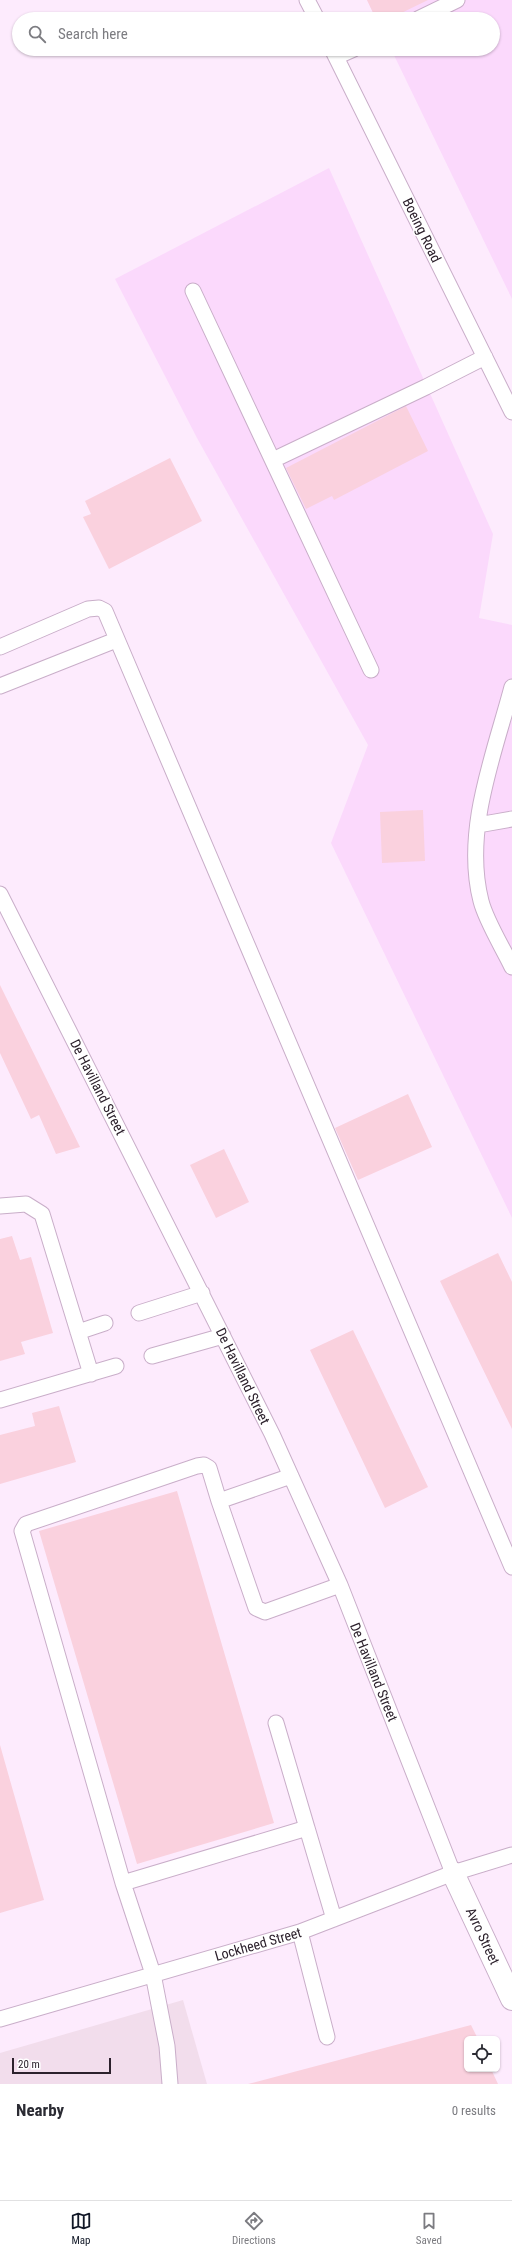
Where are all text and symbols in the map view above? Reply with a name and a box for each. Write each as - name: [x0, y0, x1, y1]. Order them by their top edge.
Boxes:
- search box: [12, 12, 500, 56]
- icon: search: [26, 23, 48, 45]
- text: Search here: [58, 25, 128, 43]
- street label: Boeing Road: [400, 195, 444, 265]
- street label: De Havilland Street: [67, 1037, 129, 1137]
- street label: De Havilland Street: [213, 1325, 273, 1427]
- street label: De Havilland Street: [347, 1620, 401, 1724]
- street label: Avro Street: [463, 1905, 503, 1967]
- street label: Lockheed Street: [213, 1924, 303, 1964]
- map controls: [464, 2036, 500, 2072]
- button: locate: [464, 2036, 500, 2072]
- scale bar: [12, 2056, 111, 2075]
- text: 20 m: [18, 2058, 40, 2071]
- text: Nearby: [16, 2100, 64, 2120]
- text: 0 results: [452, 2103, 496, 2118]
- tab: Map: [70, 2210, 92, 2247]
- tab: Directions: [232, 2210, 276, 2247]
- tab: Saved: [416, 2210, 442, 2247]

